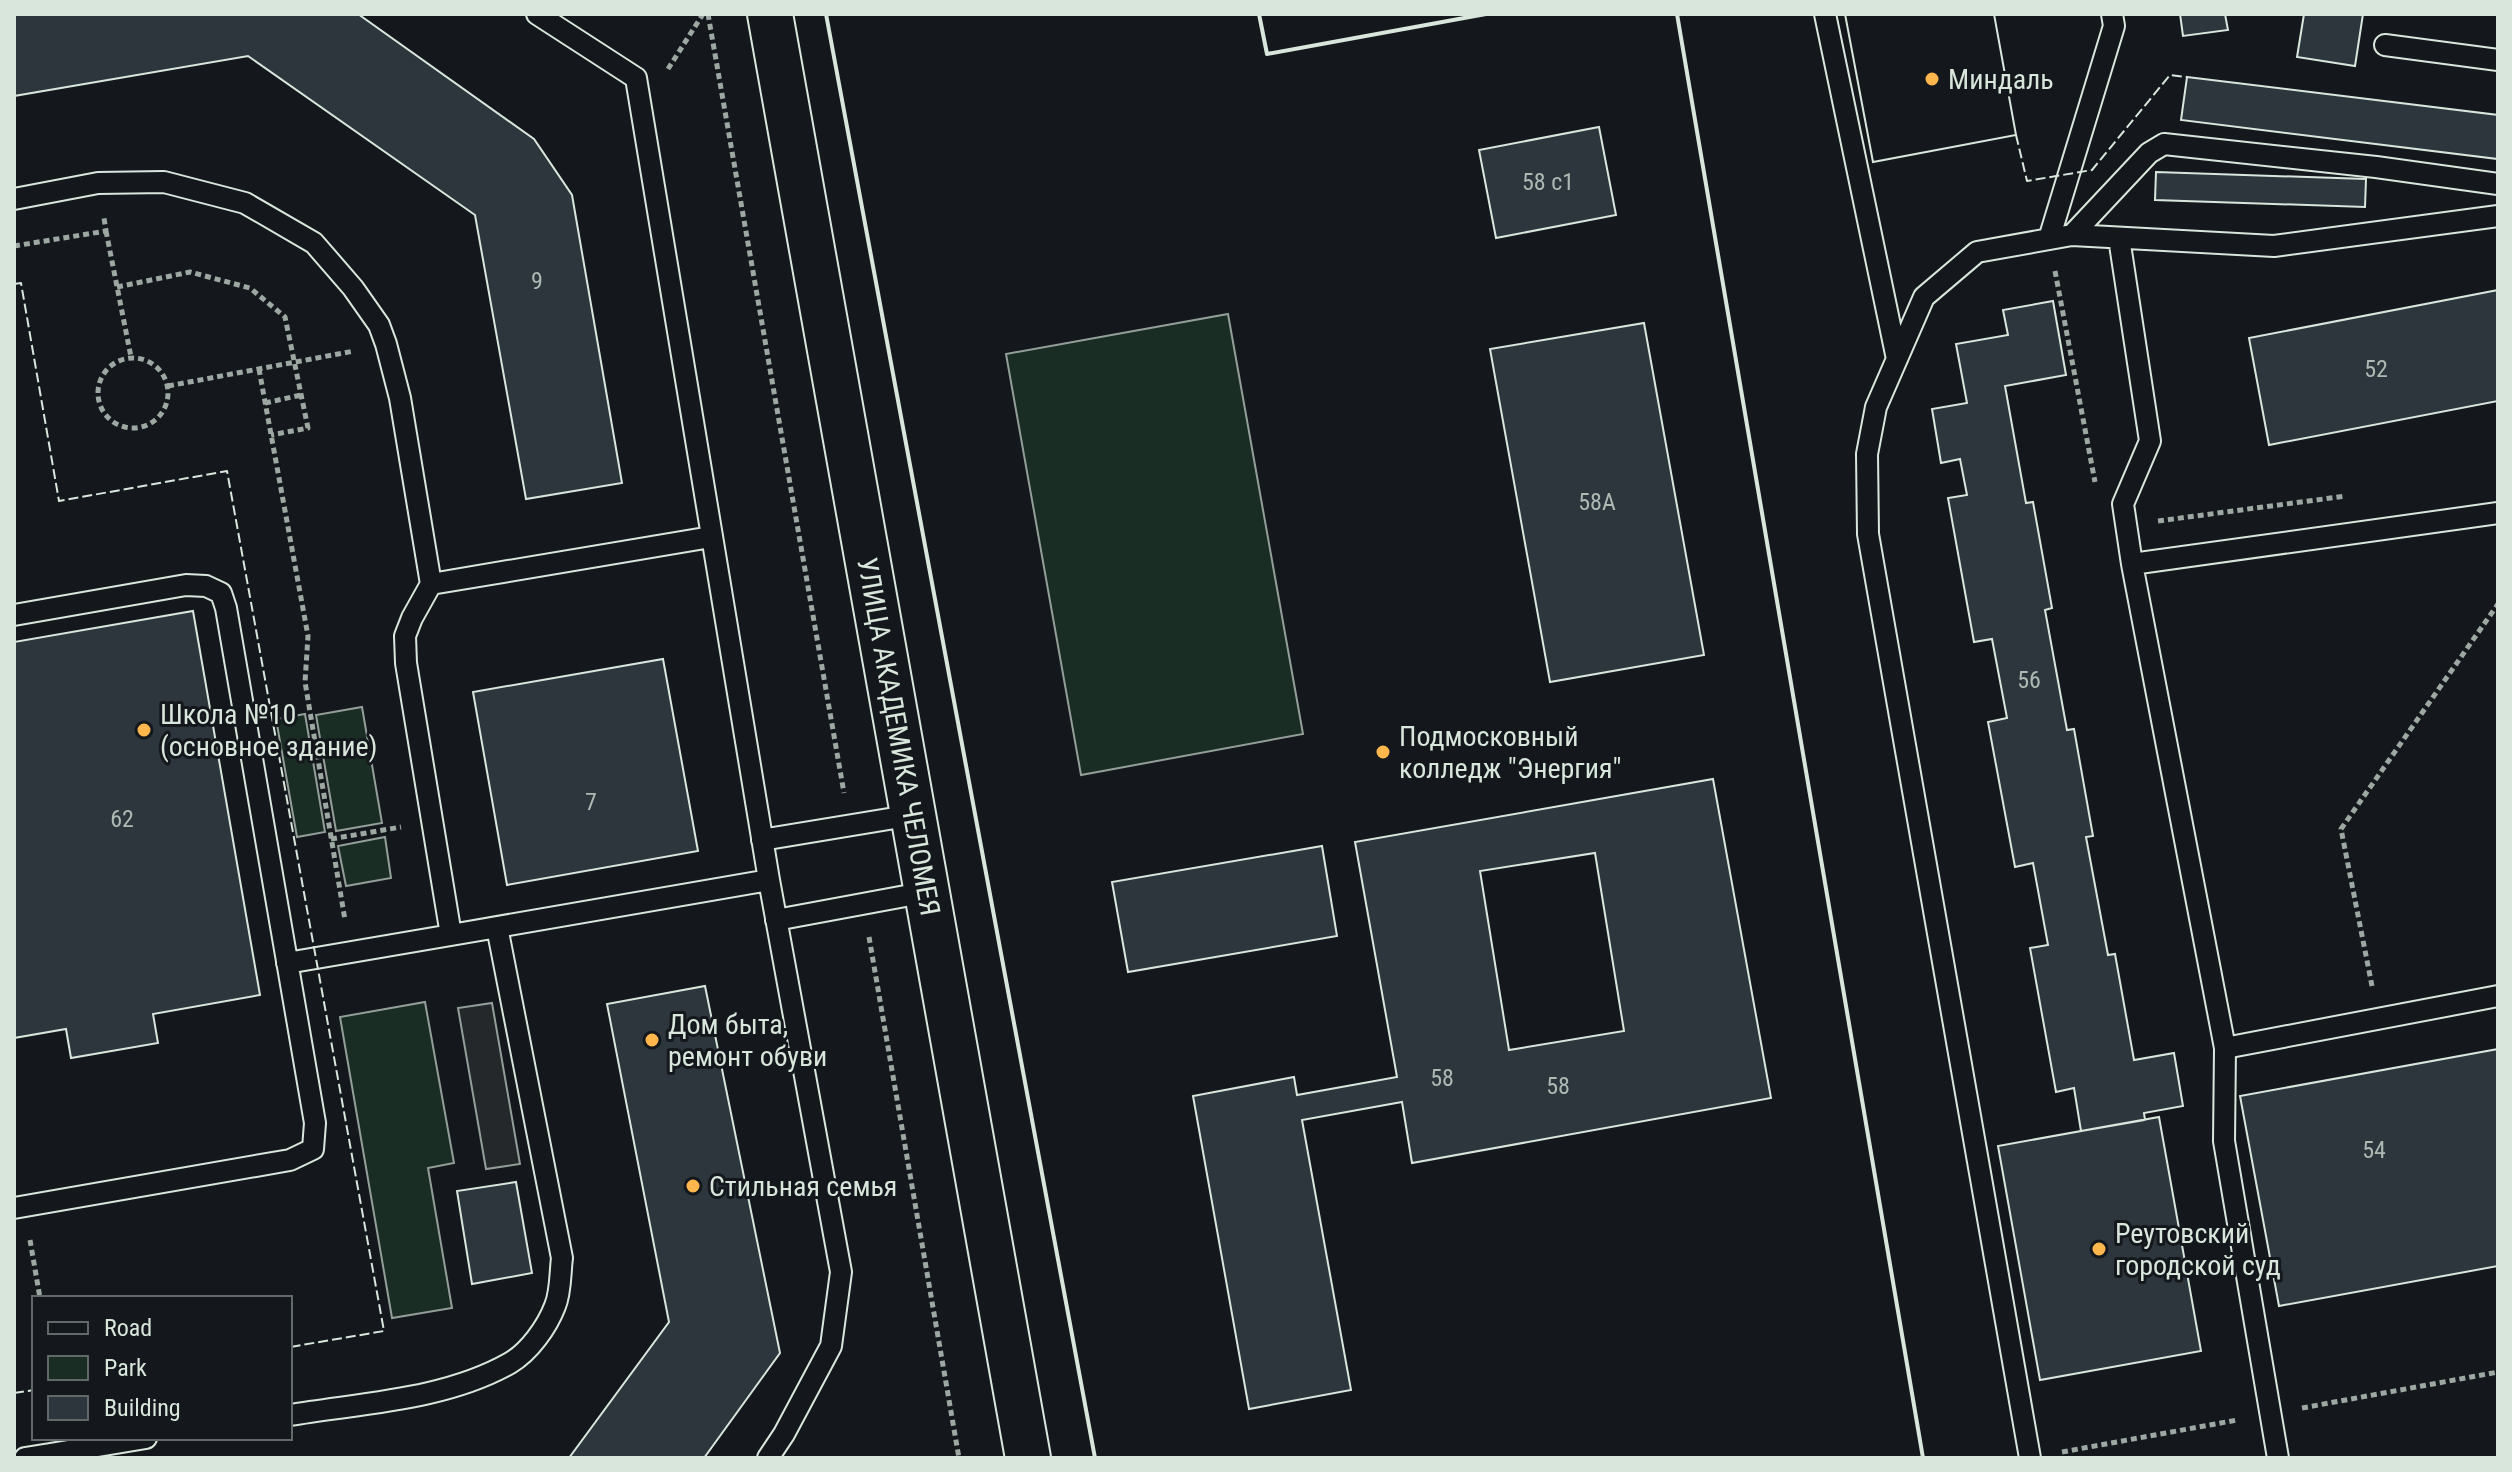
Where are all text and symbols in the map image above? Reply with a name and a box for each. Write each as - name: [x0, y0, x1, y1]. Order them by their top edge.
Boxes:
- place label: Миндаль: [1948, 63, 2054, 96]
- marker: Миндаль: [1923, 70, 1941, 88]
- house number: 58 с1: [1522, 168, 1574, 196]
- house number: 9: [531, 267, 543, 295]
- house number: 52: [2364, 355, 2388, 383]
- house number: 58А: [1578, 488, 1616, 516]
- street label: УЛИЦА АКАДЕМИКА ЧЕЛОМЕЯ: [850, 555, 947, 918]
- house number: 56: [2017, 666, 2041, 694]
- place label: Школа №10 (основное здание): [160, 698, 378, 763]
- place label: Подмосковный колледж "Энергия": [1399, 720, 1622, 785]
- marker: Школа №10 (основное здание): [135, 721, 153, 739]
- marker: Подмосковный колледж "Энергия": [1374, 743, 1392, 761]
- house number: 7: [585, 788, 597, 816]
- house number: 62: [110, 805, 134, 833]
- place label: Дом быта, ремонт обуви: [668, 1008, 827, 1073]
- marker: Дом быта, ремонт обуви: [643, 1031, 661, 1049]
- house number: 58: [1430, 1064, 1454, 1092]
- house number: 58: [1546, 1072, 1570, 1100]
- house number: 54: [2362, 1136, 2386, 1164]
- place label: Стильная семья: [709, 1170, 897, 1203]
- marker: Стильная семья: [684, 1177, 702, 1195]
- place label: Реутовский городской суд: [2115, 1217, 2281, 1282]
- marker: Реутовский городской суд: [2090, 1240, 2108, 1258]
- legend: [32, 1296, 292, 1440]
- text: Road: [104, 1314, 152, 1342]
- text: Park: [104, 1354, 147, 1382]
- text: Building: [104, 1394, 181, 1422]

